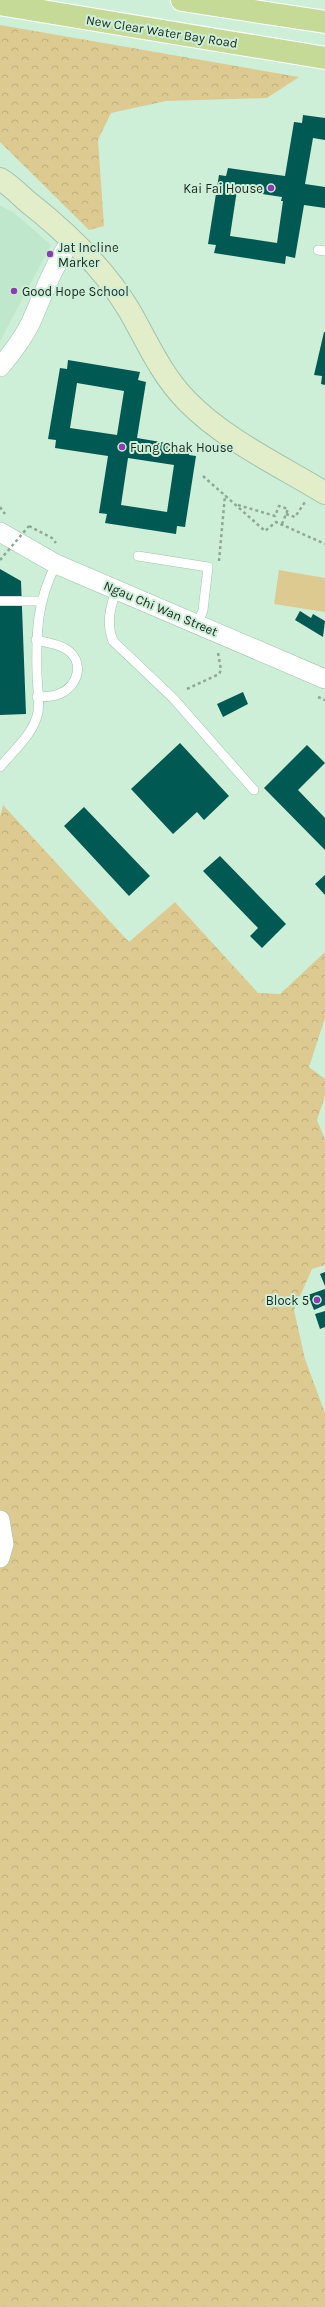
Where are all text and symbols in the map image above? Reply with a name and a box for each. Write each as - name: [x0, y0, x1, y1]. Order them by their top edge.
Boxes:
- street label: New Clear Water Bay Road: [85, 12, 239, 51]
- place label: Kai Fai House: [183, 181, 263, 196]
- marker: Kai Fai House: [266, 183, 276, 193]
- place label: Jat Incline Marker: [58, 240, 119, 270]
- marker: Jat Incline Marker: [45, 249, 55, 259]
- place label: Good Hope School: [22, 284, 129, 299]
- marker: Good Hope School: [9, 286, 19, 296]
- place label: Fung Chak House: [130, 440, 234, 455]
- marker: Fung Chak House: [117, 442, 127, 452]
- street label: Ngau Chi Wan Street: [102, 578, 220, 639]
- place label: Block 5: [266, 1293, 309, 1308]
- marker: Block 5: [312, 1295, 322, 1305]

